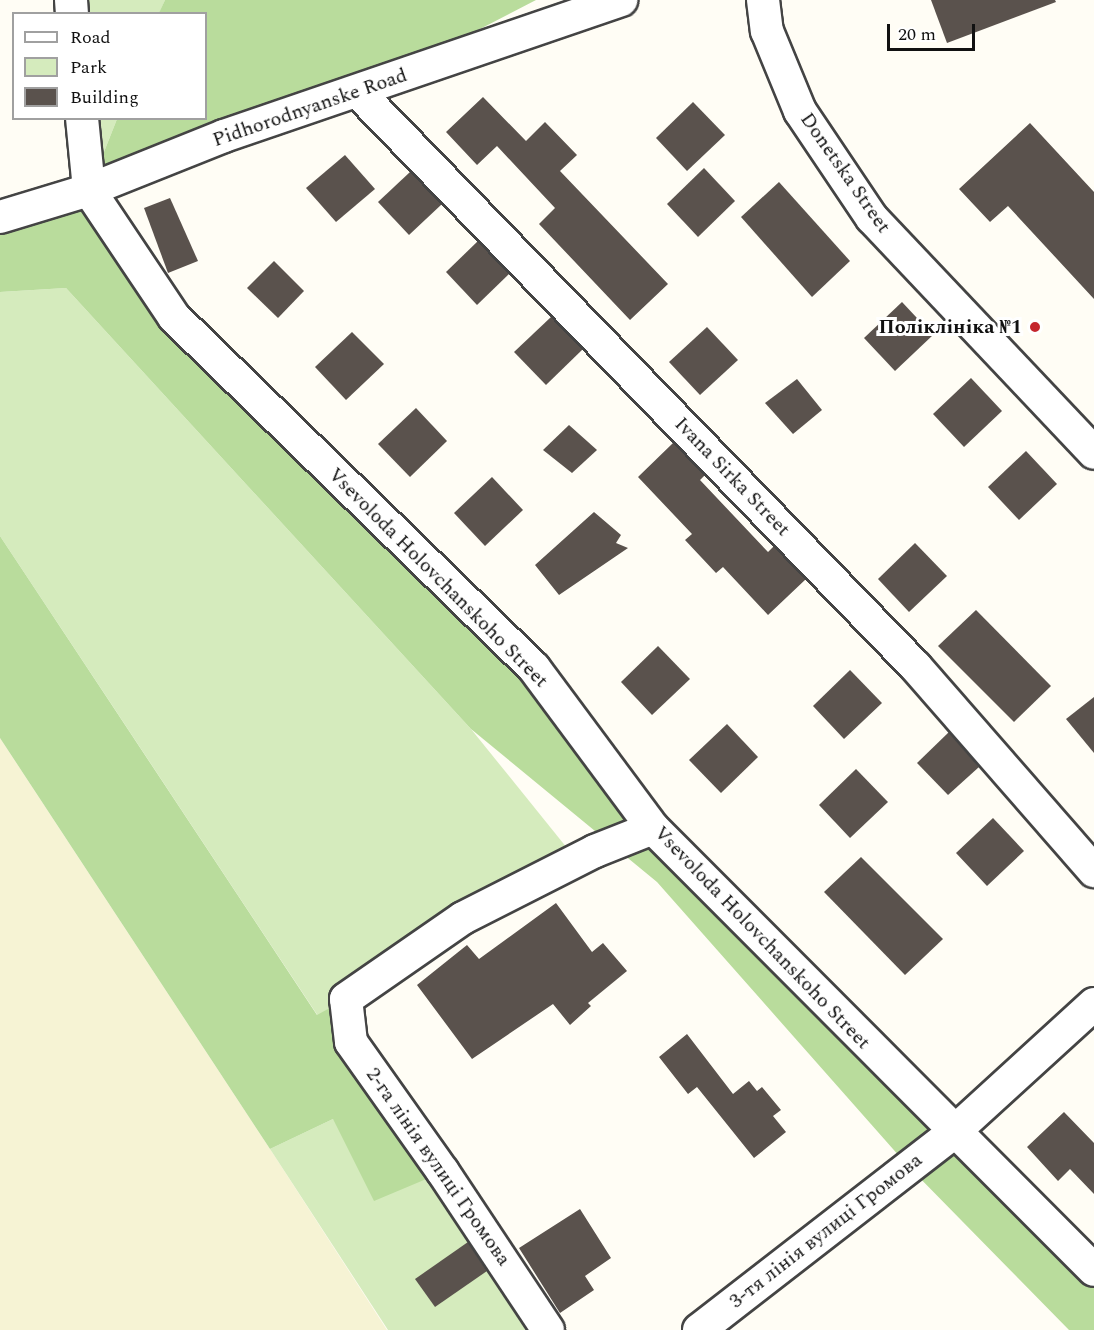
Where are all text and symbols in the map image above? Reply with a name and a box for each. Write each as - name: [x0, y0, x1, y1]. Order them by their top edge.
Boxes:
- legend: [12, 12, 207, 120]
- scale bar: [890, 12, 978, 50]
- text: 20 m: [898, 21, 936, 48]
- text: Road: [70, 24, 111, 51]
- text: Park: [70, 54, 107, 81]
- street label: Pidhorodnyanske Road: [210, 63, 410, 153]
- text: Building: [70, 84, 139, 111]
- street label: Donetska Street: [795, 108, 895, 238]
- place label: Поліклініка №1: [879, 315, 1022, 339]
- marker: Поліклініка №1: [1026, 318, 1044, 336]
- street label: Ivana Sirka Street: [669, 412, 795, 542]
- street label: Vsevoloda Holovchanskoho Street: [323, 463, 553, 693]
- street label: Vsevoloda Holovchanskoho Street: [649, 821, 875, 1055]
- street label: 2-га лінія вулиці Громова: [360, 1063, 516, 1271]
- street label: 3-тя лінія вулиці Громова: [725, 1148, 927, 1314]

